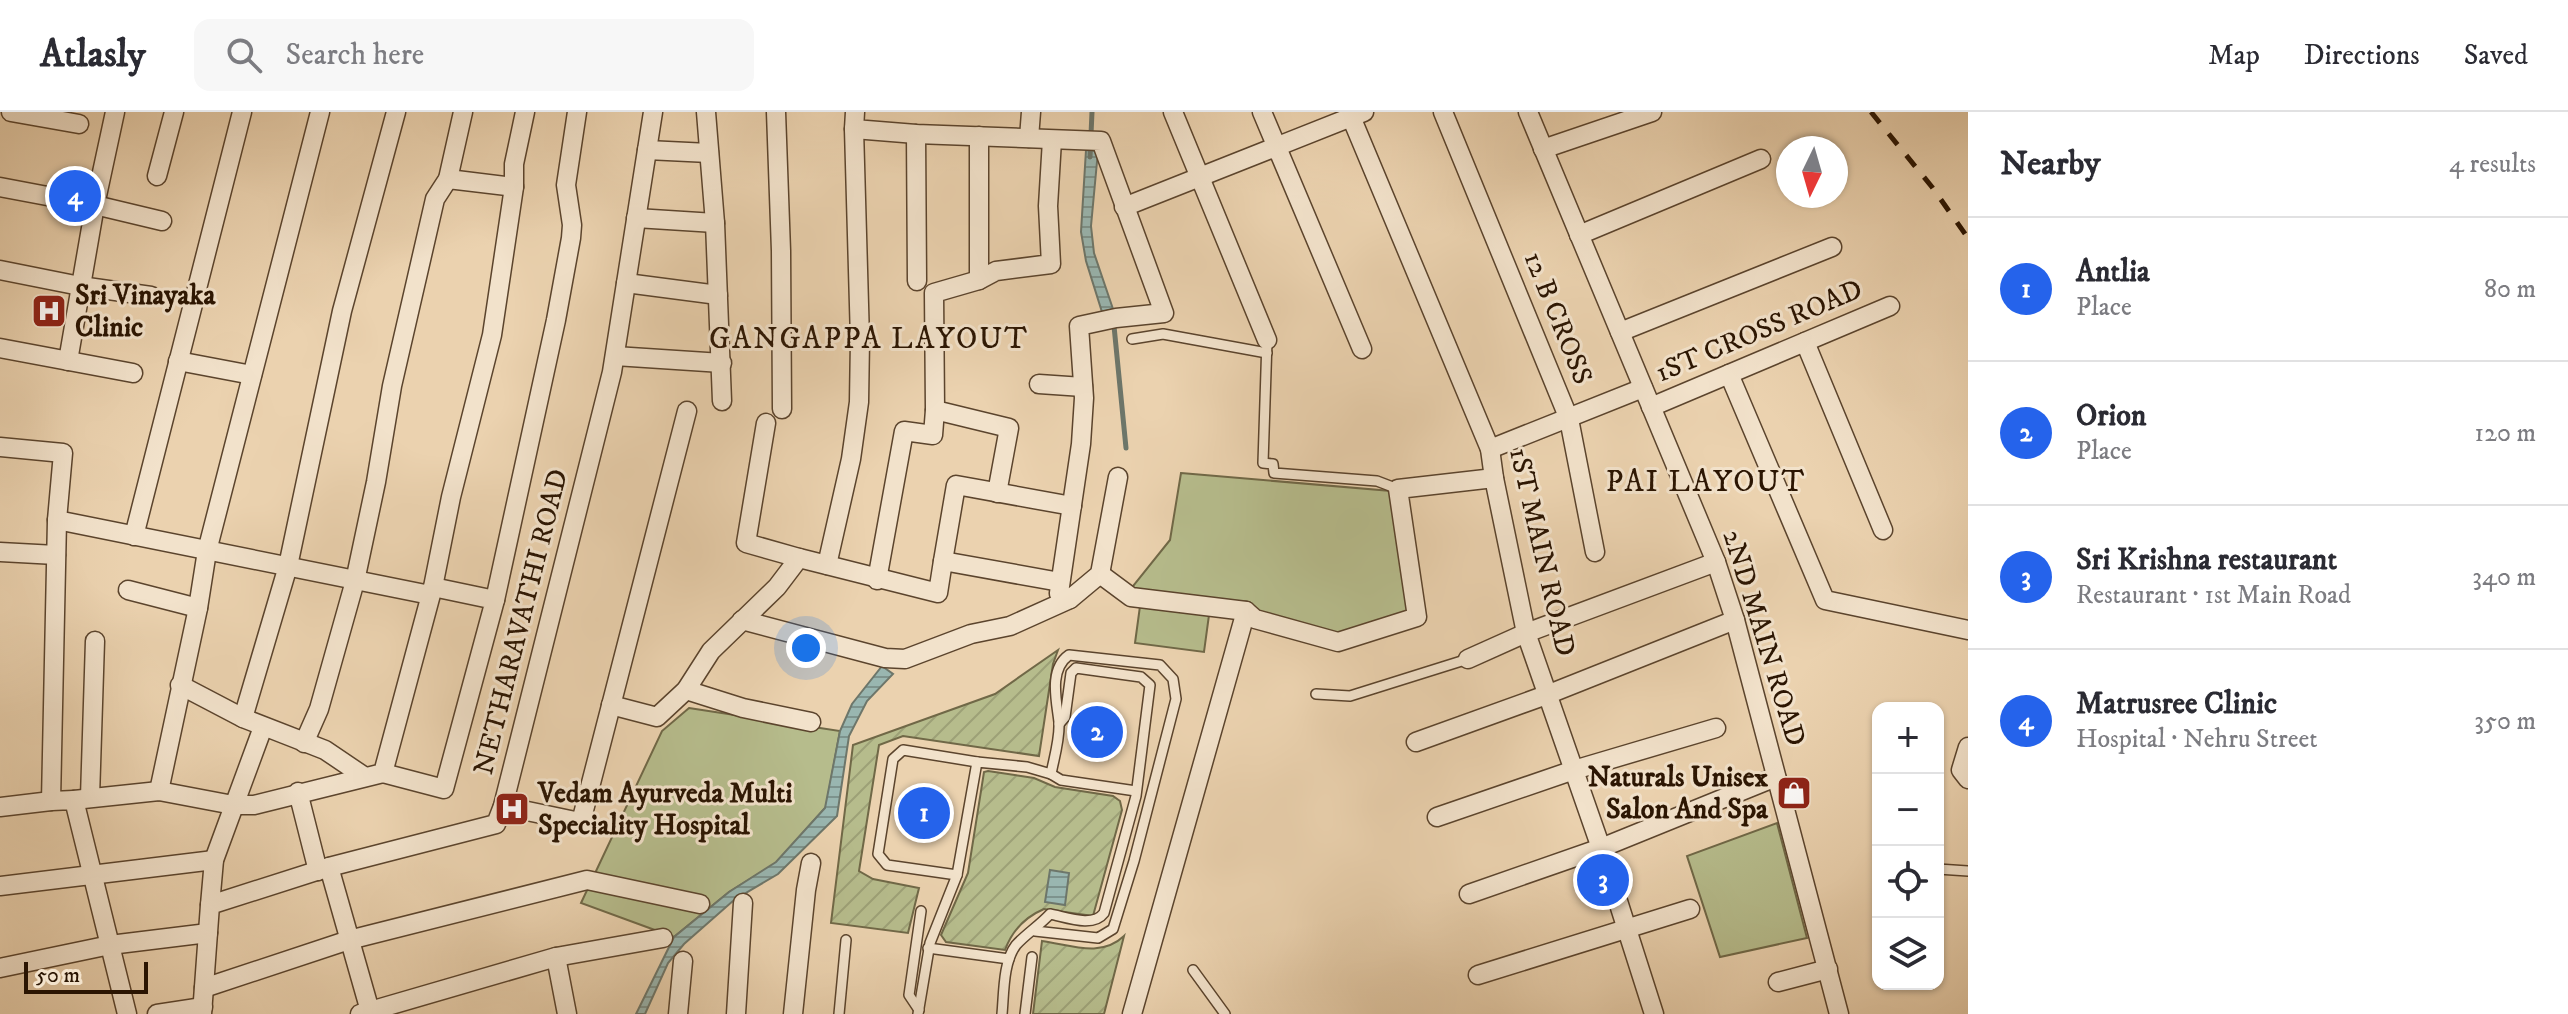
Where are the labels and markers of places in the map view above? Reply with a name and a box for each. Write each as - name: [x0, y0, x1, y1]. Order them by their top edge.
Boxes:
- pin: 4: [49, 166, 101, 226]
- place label: Sri Vinayaka Clinic: [75, 278, 216, 345]
- hospital icon: Sri Vinayaka Clinic: [30, 292, 68, 330]
- pin: 2: [1071, 702, 1123, 762]
- place label: Naturals Unisex Salon And Spa: [1588, 760, 1769, 827]
- shop icon: Naturals Unisex Salon And Spa: [1775, 774, 1813, 812]
- place label: Vedam Ayurveda Multi Speciality Hospital: [537, 776, 793, 843]
- pin: 1: [898, 783, 950, 843]
- hospital icon: Vedam Ayurveda Multi Speciality Hospital: [493, 790, 531, 828]
- pin: 3: [1577, 850, 1629, 910]

